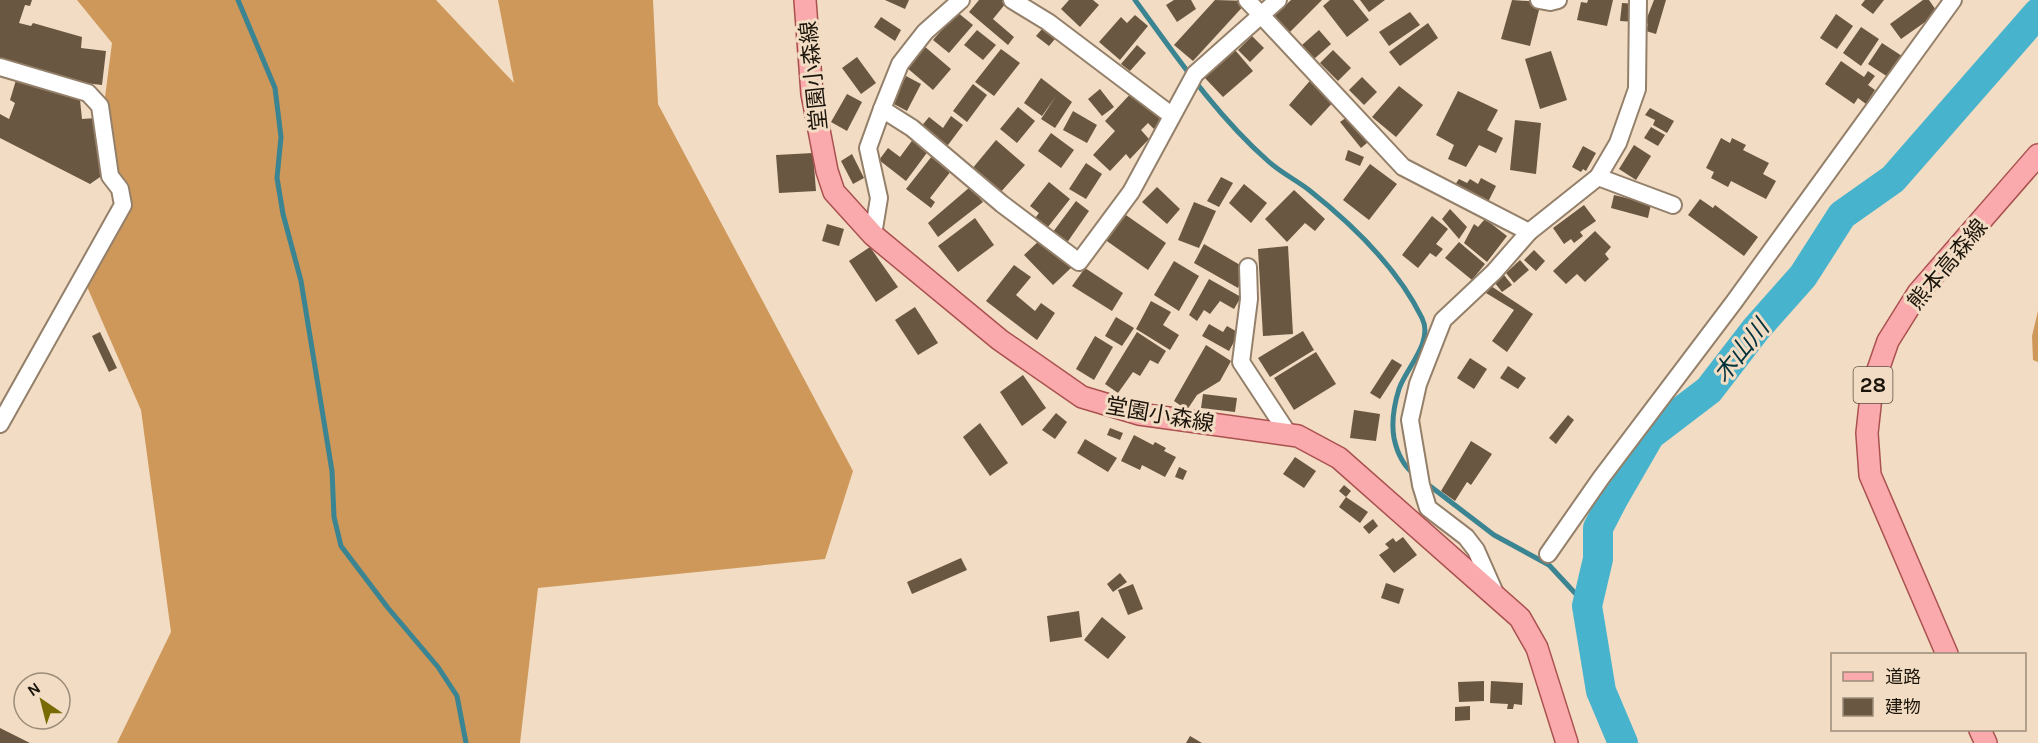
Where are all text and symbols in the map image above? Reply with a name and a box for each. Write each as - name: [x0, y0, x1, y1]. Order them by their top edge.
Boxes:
- street label: 堂園小森線: [795, 20, 833, 132]
- street label: 熊本高森線: [1902, 214, 1993, 315]
- water label: 木山川: [1707, 312, 1776, 388]
- road number: 28: [1854, 367, 1892, 403]
- street label: 堂園小森線: [1103, 393, 1216, 437]
- legend: [1831, 653, 2026, 731]
- text: 道路: [1885, 666, 1921, 688]
- north arrow: [12, 671, 72, 731]
- text: N: [24, 678, 44, 700]
- text: 建物: [1885, 696, 1921, 718]

